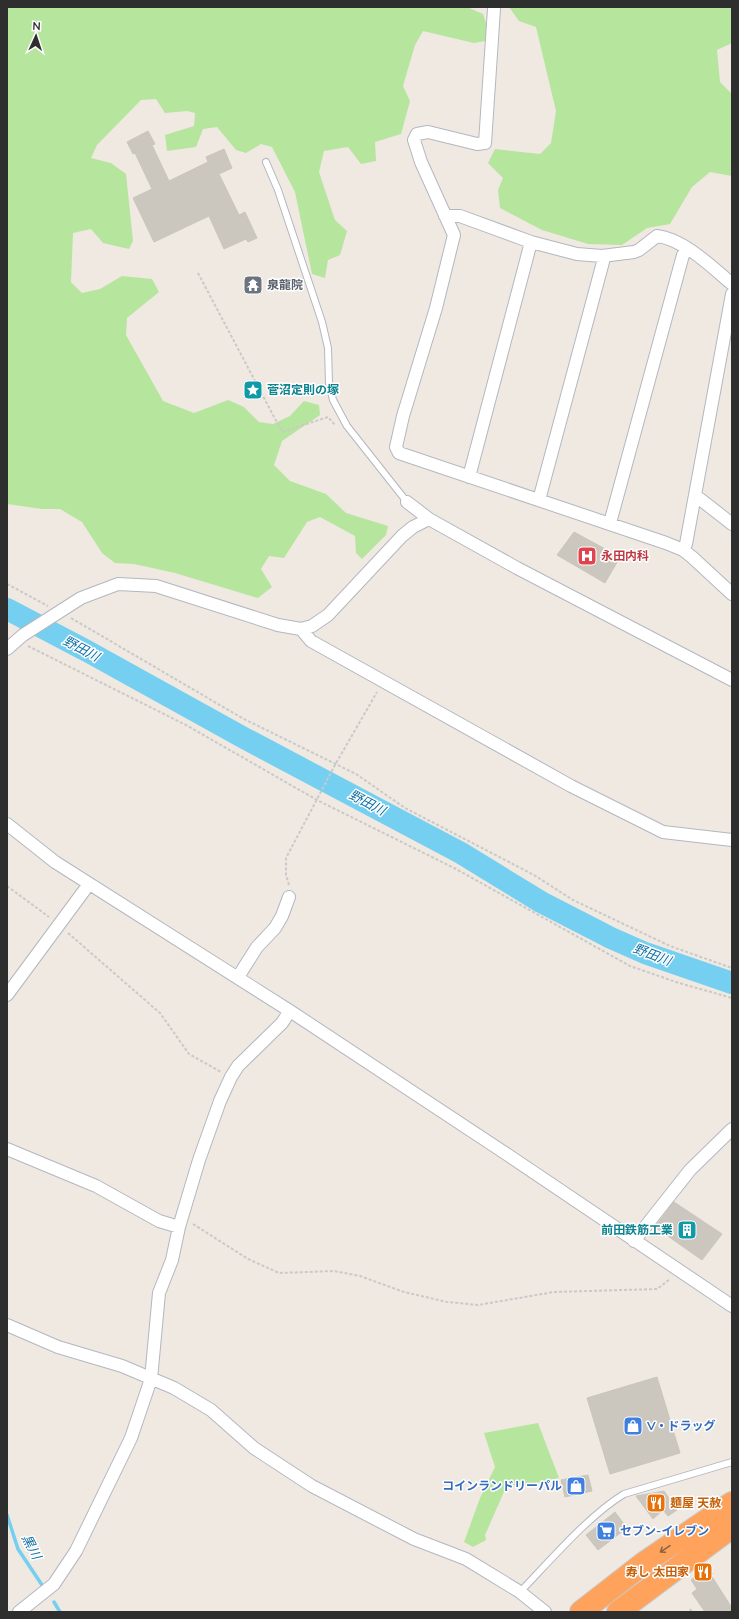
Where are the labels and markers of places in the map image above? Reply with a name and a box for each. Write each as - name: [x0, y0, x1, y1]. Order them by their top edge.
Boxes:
- temple icon: 泉龍院: [242, 274, 264, 296]
- place label: 泉龍院: [267, 277, 303, 293]
- place icon: 菅沼定則の塚: [242, 379, 264, 401]
- place label: 菅沼定則の塚: [267, 382, 339, 398]
- hospital icon: 永田内科: [576, 545, 598, 567]
- place label: 永田内科: [601, 548, 649, 564]
- building icon: 前田鉄筋工業: [676, 1219, 698, 1241]
- place label: 前田鉄筋工業: [601, 1222, 673, 1238]
- shop icon: V・ドラッグ: [622, 1415, 644, 1437]
- place label: V・ドラッグ: [646, 1418, 716, 1434]
- shop icon: コインランドリーパル: [565, 1475, 587, 1497]
- place label: コインランドリーパル: [442, 1478, 562, 1494]
- restaurant icon: 麺屋 天赦: [645, 1492, 667, 1514]
- place label: 麺屋 天赦: [670, 1495, 721, 1511]
- supermarket icon: セブン-イレブン: [595, 1520, 617, 1542]
- place label: セブン-イレブン: [620, 1523, 709, 1539]
- restaurant icon: 寿し 太田家: [692, 1561, 714, 1583]
- place label: 寿し 太田家: [626, 1564, 689, 1580]

